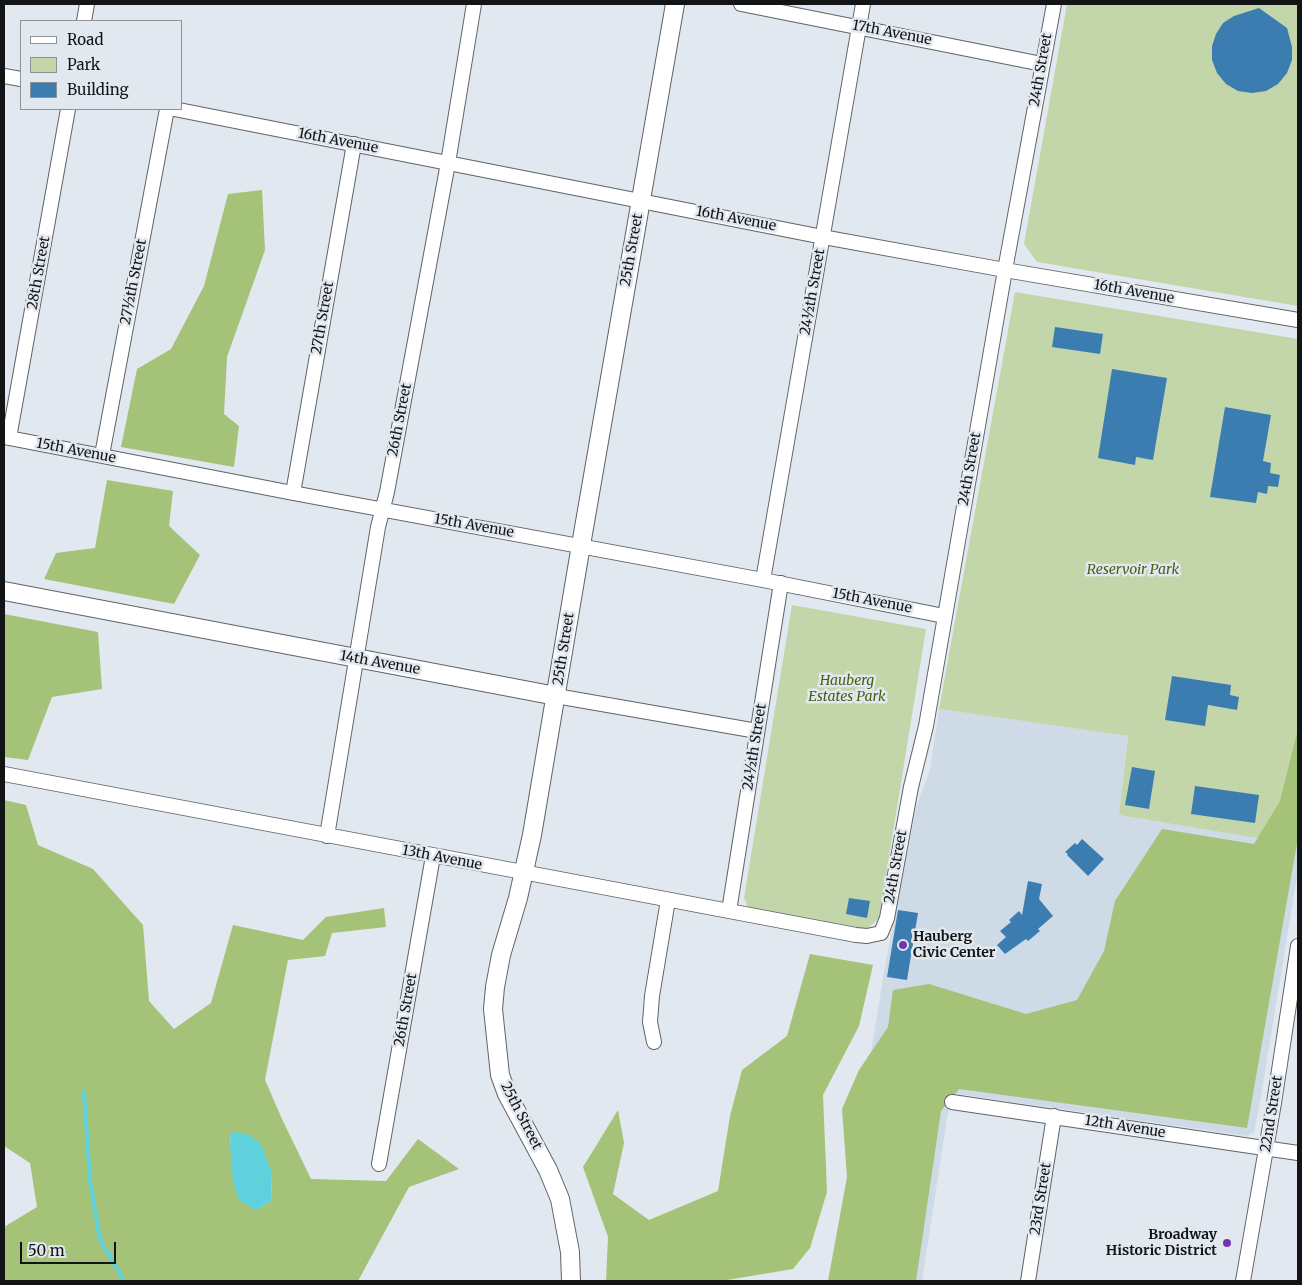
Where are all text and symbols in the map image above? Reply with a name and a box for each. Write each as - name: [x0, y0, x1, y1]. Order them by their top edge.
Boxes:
- street label: 17th Avenue: [851, 17, 933, 49]
- legend: [20, 20, 182, 110]
- text: Road: [67, 30, 103, 49]
- street label: 24th Street: [1026, 32, 1056, 108]
- text: Park: [67, 55, 100, 74]
- text: Building: [67, 80, 129, 99]
- street label: 16th Avenue: [297, 125, 379, 157]
- street label: 16th Avenue: [695, 203, 777, 235]
- street label: 25th Street: [617, 212, 647, 288]
- street label: 28th Street: [24, 235, 54, 311]
- street label: 27½th Street: [117, 238, 151, 326]
- street label: 24½th Street: [797, 247, 829, 337]
- street label: 16th Avenue: [1093, 277, 1175, 307]
- street label: 27th Street: [308, 280, 338, 356]
- street label: 26th Street: [385, 382, 415, 458]
- street label: 24th Street: [955, 431, 985, 507]
- street label: 15th Avenue: [35, 435, 117, 467]
- street label: 15th Avenue: [433, 511, 515, 541]
- park label: Reservoir Park: [1087, 562, 1179, 578]
- street label: 15th Avenue: [831, 585, 913, 617]
- street label: 25th Street: [550, 611, 578, 687]
- street label: 14th Avenue: [339, 648, 421, 678]
- park label: Hauberg Estates Park: [808, 673, 886, 706]
- street label: 24½th Street: [740, 702, 770, 792]
- street label: 24th Street: [881, 829, 911, 905]
- street label: 13th Avenue: [401, 842, 483, 874]
- place label: Hauberg Civic Center: [913, 929, 995, 962]
- marker: Hauberg Civic Center: [897, 939, 909, 951]
- street label: 26th Street: [391, 972, 421, 1048]
- street label: 22nd Street: [1258, 1074, 1286, 1154]
- street label: 25th Street: [497, 1079, 545, 1153]
- street label: 12th Avenue: [1083, 1112, 1167, 1142]
- street label: 23rd Street: [1027, 1162, 1055, 1236]
- place label: Broadway Historic District: [1106, 1227, 1217, 1260]
- scale bar: [22, 1232, 119, 1264]
- marker: Broadway Historic District: [1221, 1237, 1233, 1249]
- text: 50 m: [28, 1241, 65, 1260]

